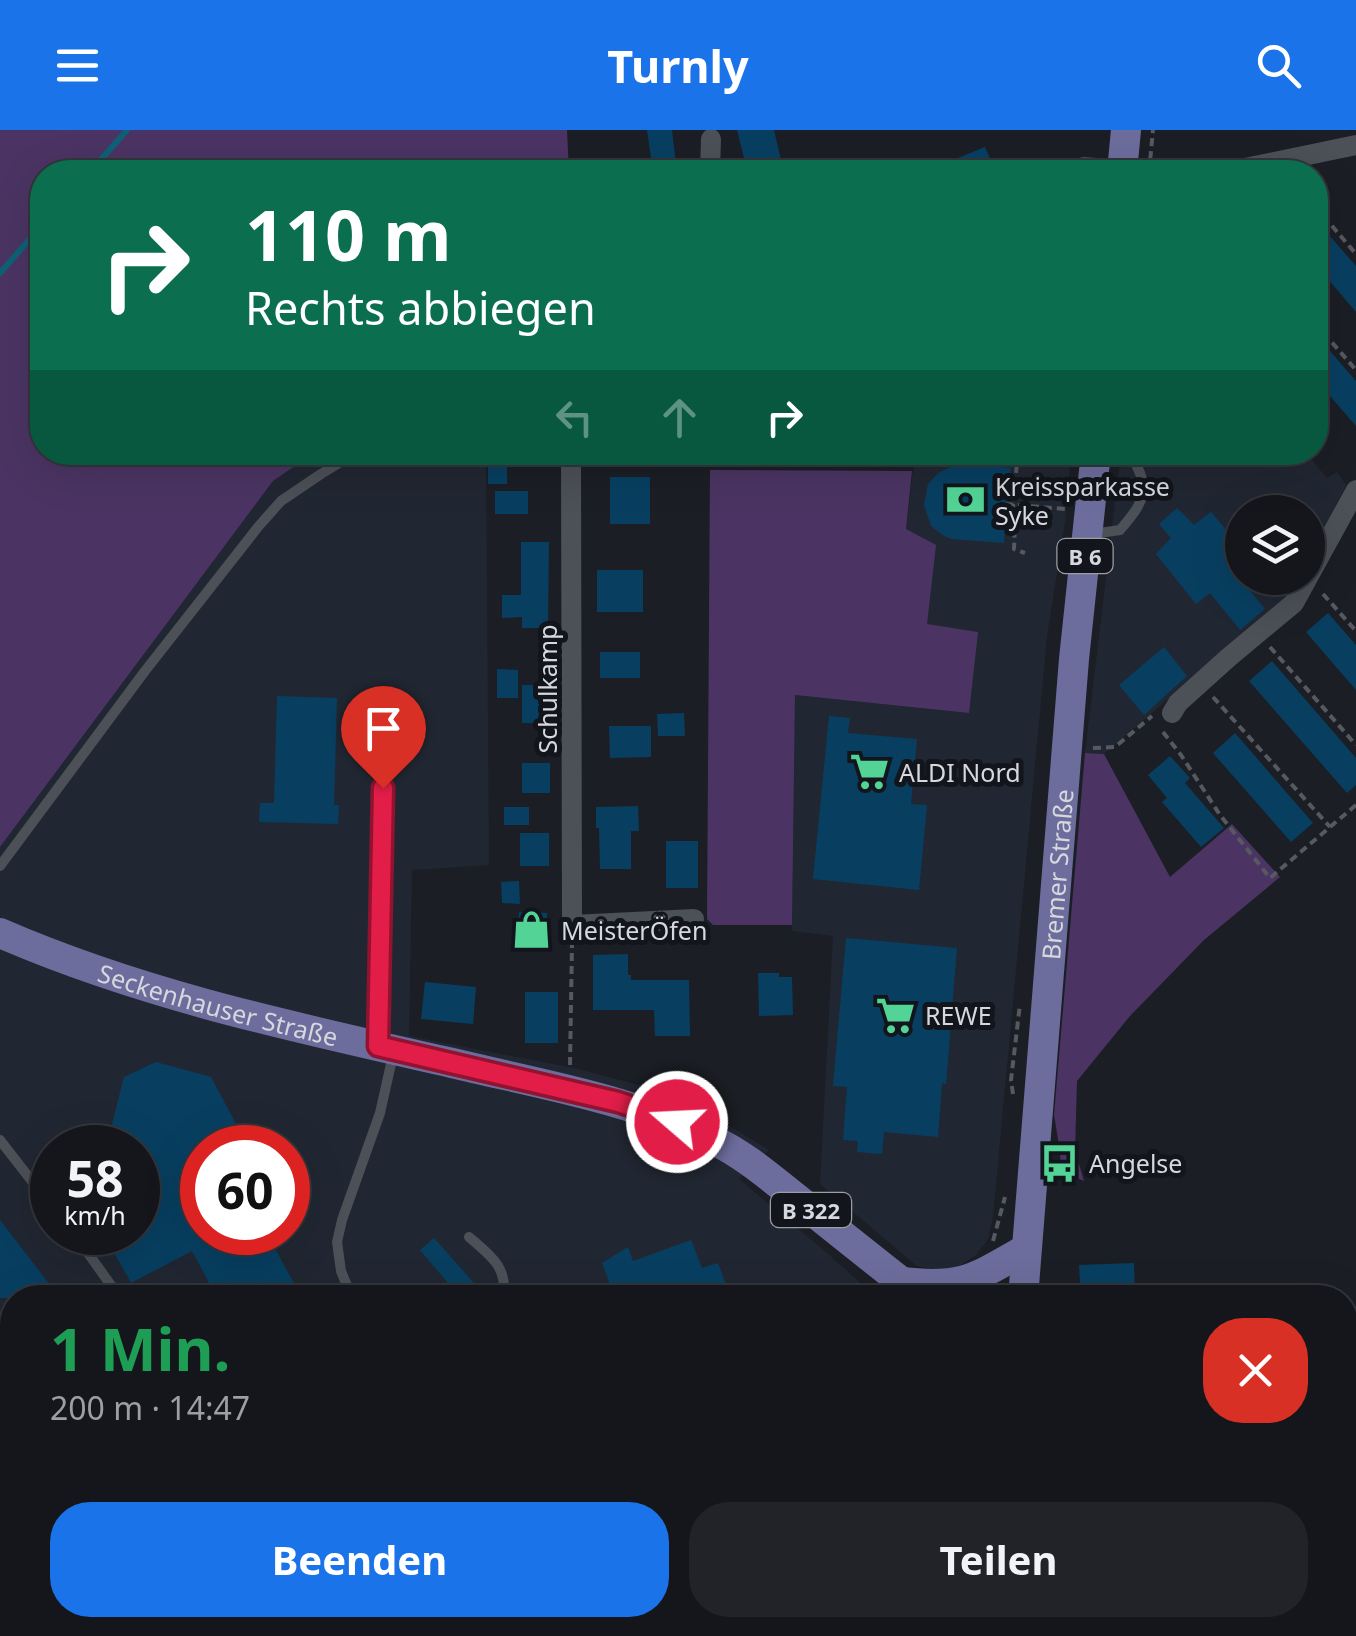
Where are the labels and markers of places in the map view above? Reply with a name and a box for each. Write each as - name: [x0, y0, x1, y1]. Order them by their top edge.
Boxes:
- place label: Kreissparkasse Syke: [995, 469, 1170, 532]
- bank icon: Kreissparkasse Syke: [944, 479, 986, 521]
- pin: [341, 686, 426, 789]
- supermarket icon: ALDI Nord: [848, 751, 890, 793]
- place label: ALDI Nord: [899, 755, 1021, 789]
- shop icon: MeisterÖfen: [510, 909, 552, 951]
- place label: MeisterÖfen: [561, 913, 707, 947]
- supermarket icon: REWE: [874, 994, 916, 1036]
- place label: REWE: [925, 998, 992, 1032]
- bus stop icon: Angelse: [1038, 1142, 1080, 1184]
- place label: Angelse: [1089, 1146, 1182, 1180]

